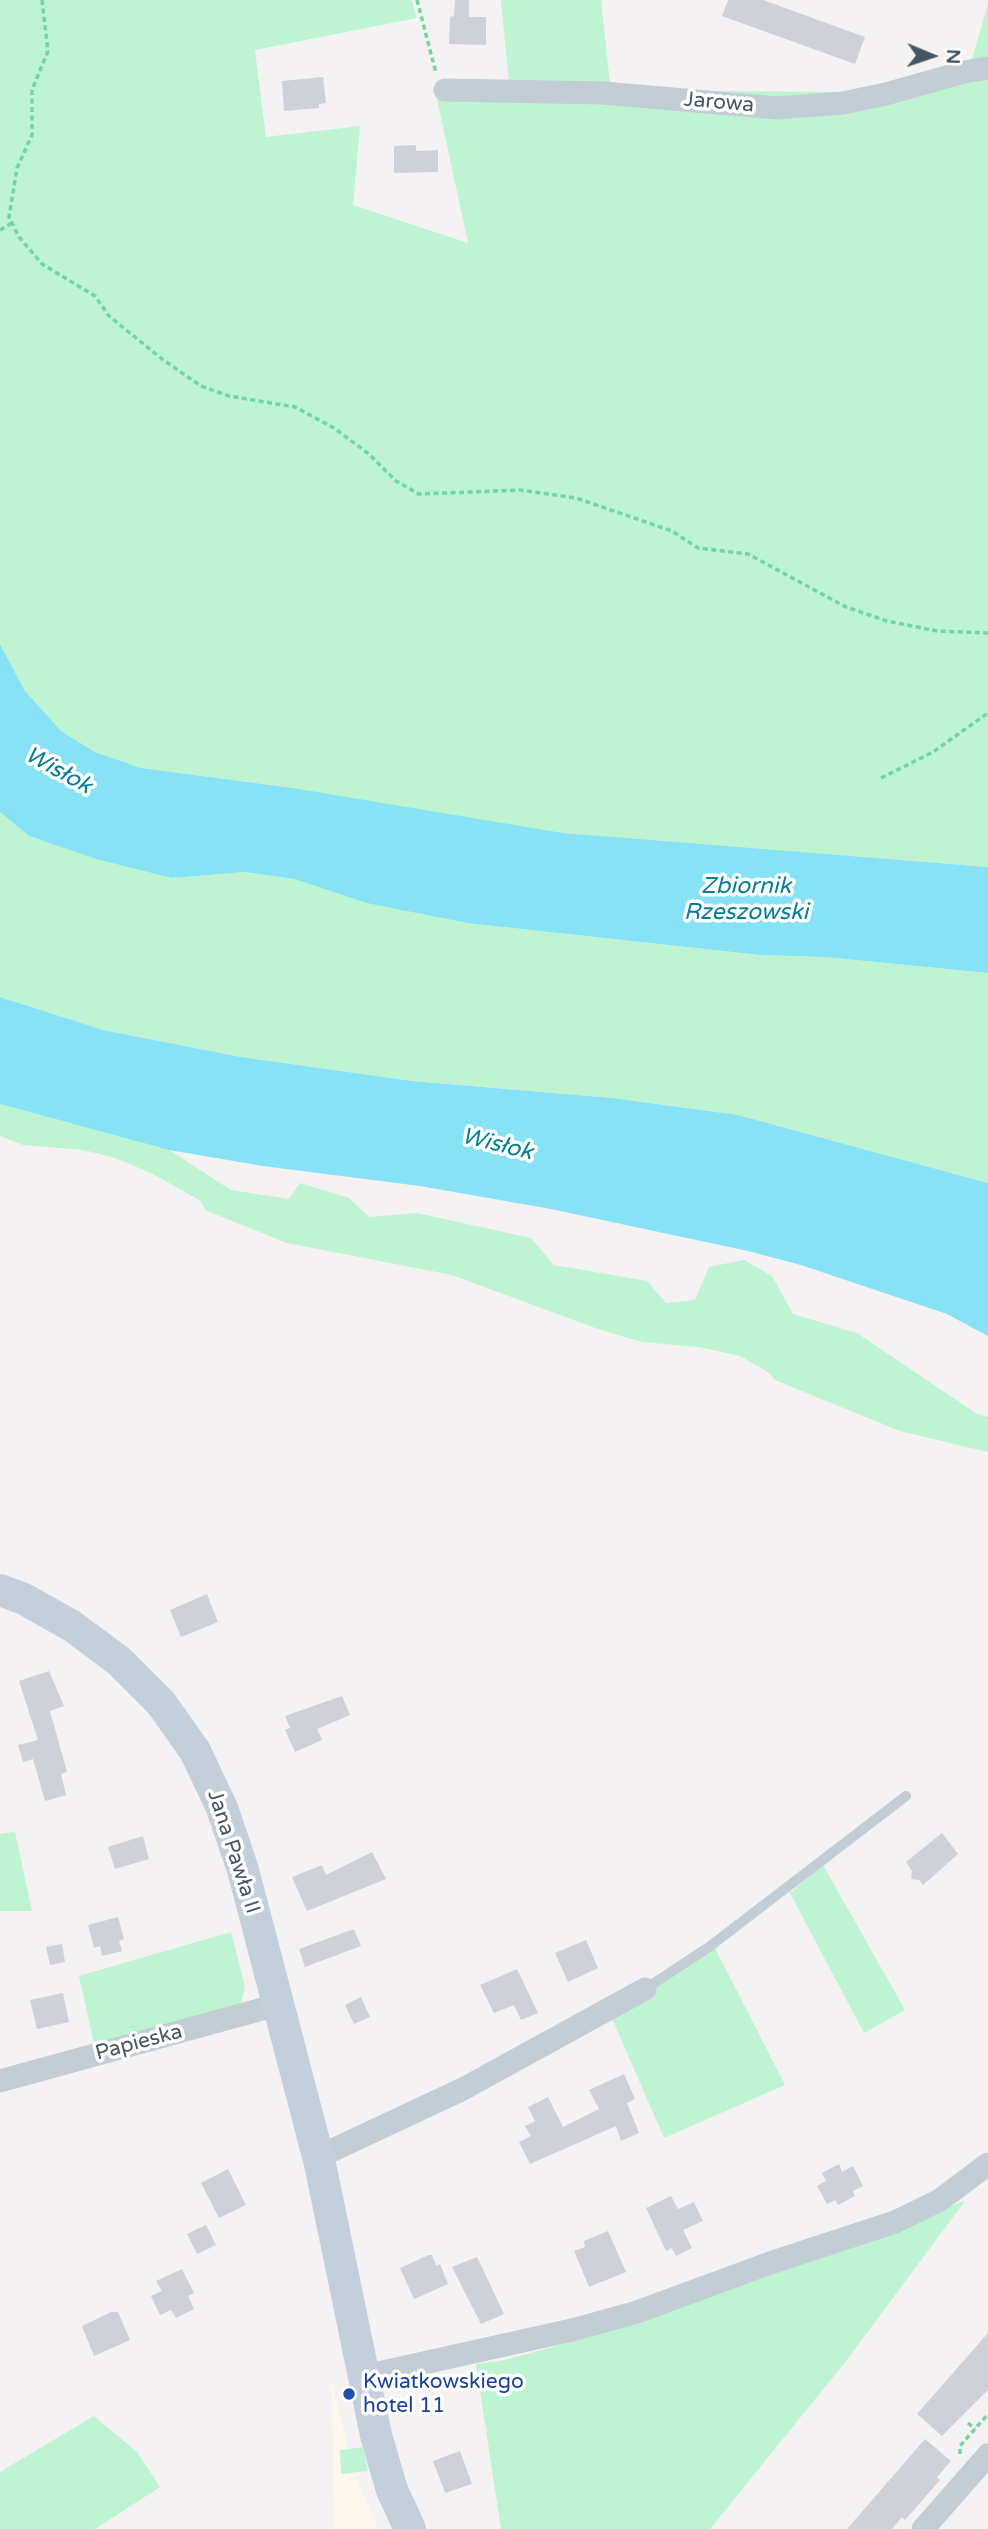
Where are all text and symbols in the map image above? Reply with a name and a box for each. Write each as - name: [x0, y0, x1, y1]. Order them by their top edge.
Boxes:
- north arrow: [897, 21, 967, 91]
- text: N: [942, 49, 964, 65]
- street label: Jarowa: [683, 87, 755, 119]
- water label: Wisłok: [20, 741, 96, 801]
- water label: Zbiornik Rzeszowski: [684, 873, 808, 927]
- water label: Wisłok: [459, 1123, 535, 1167]
- street label: Jana Pawła II: [201, 1787, 265, 1917]
- street label: Papieska: [93, 2019, 185, 2067]
- place label: Kwiatkowskiego hotel 11: [363, 2369, 524, 2419]
- marker: Kwiatkowskiego hotel 11: [341, 2386, 357, 2402]

